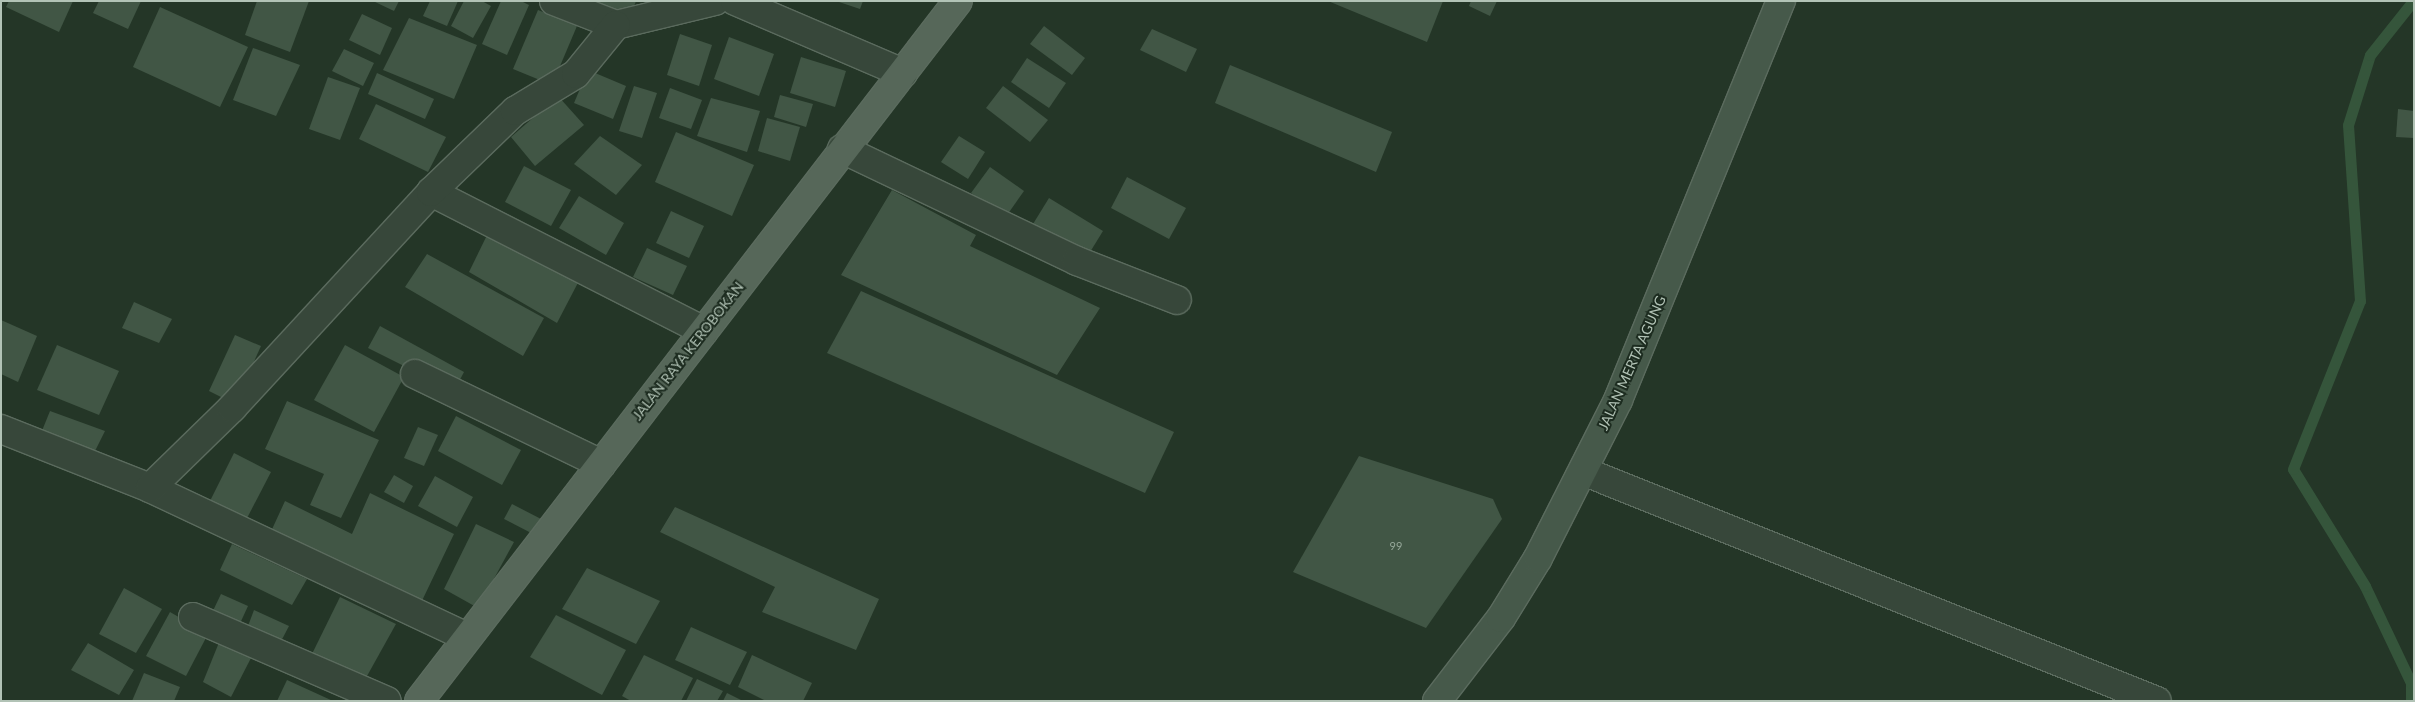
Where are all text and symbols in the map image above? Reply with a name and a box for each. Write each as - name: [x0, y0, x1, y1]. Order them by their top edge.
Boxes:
- street label: JALAN RAYA KEROBOKAN: [629, 278, 747, 424]
- street label: JALAN MERTA AGUNG: [1594, 293, 1670, 433]
- house number: 99: [1390, 539, 1402, 553]

